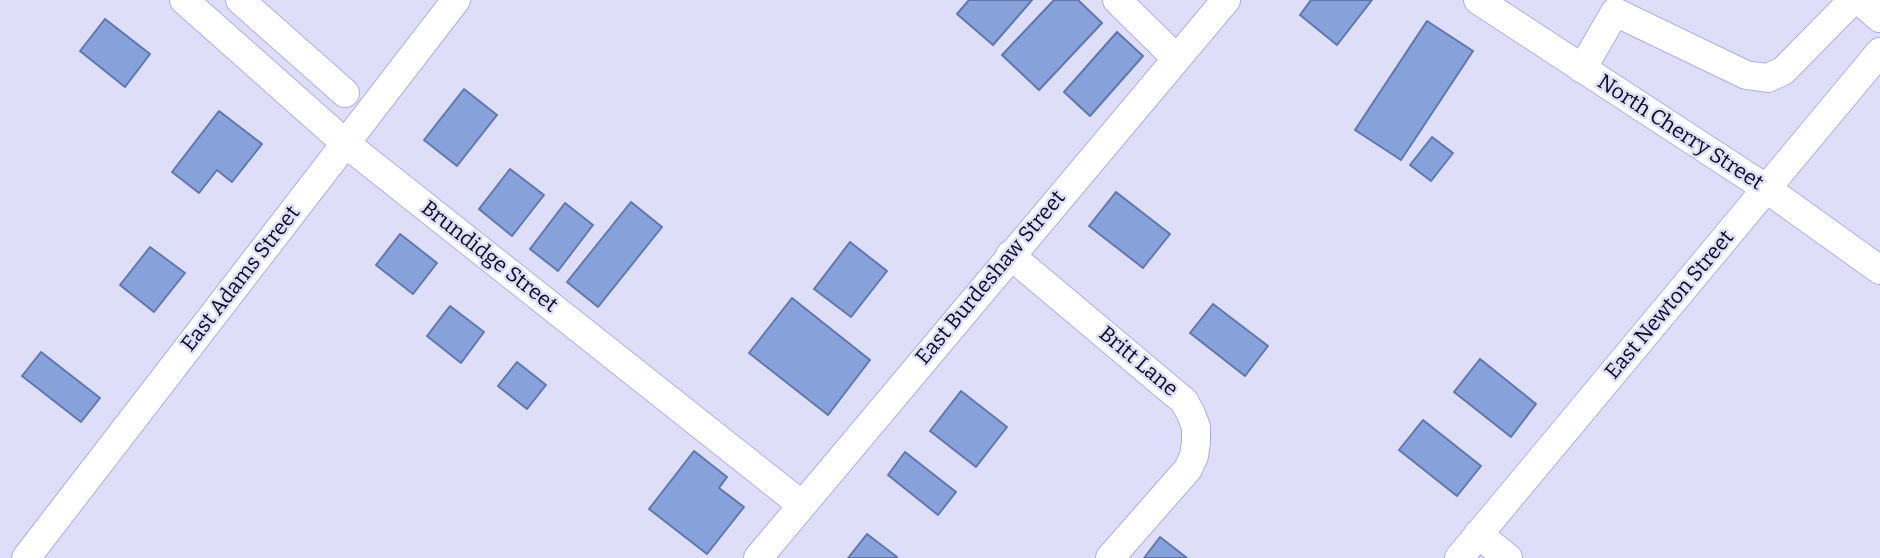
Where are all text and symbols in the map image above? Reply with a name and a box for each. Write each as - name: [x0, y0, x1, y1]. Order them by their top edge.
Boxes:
- street label: North Cherry Street: [1592, 70, 1768, 196]
- street label: East Burdeshaw Street: [911, 186, 1071, 370]
- street label: Brundidge Street: [416, 196, 562, 318]
- street label: East Adams Street: [176, 201, 306, 357]
- street label: East Newton Street: [1600, 225, 1740, 385]
- street label: Britt Lane: [1093, 322, 1183, 402]

